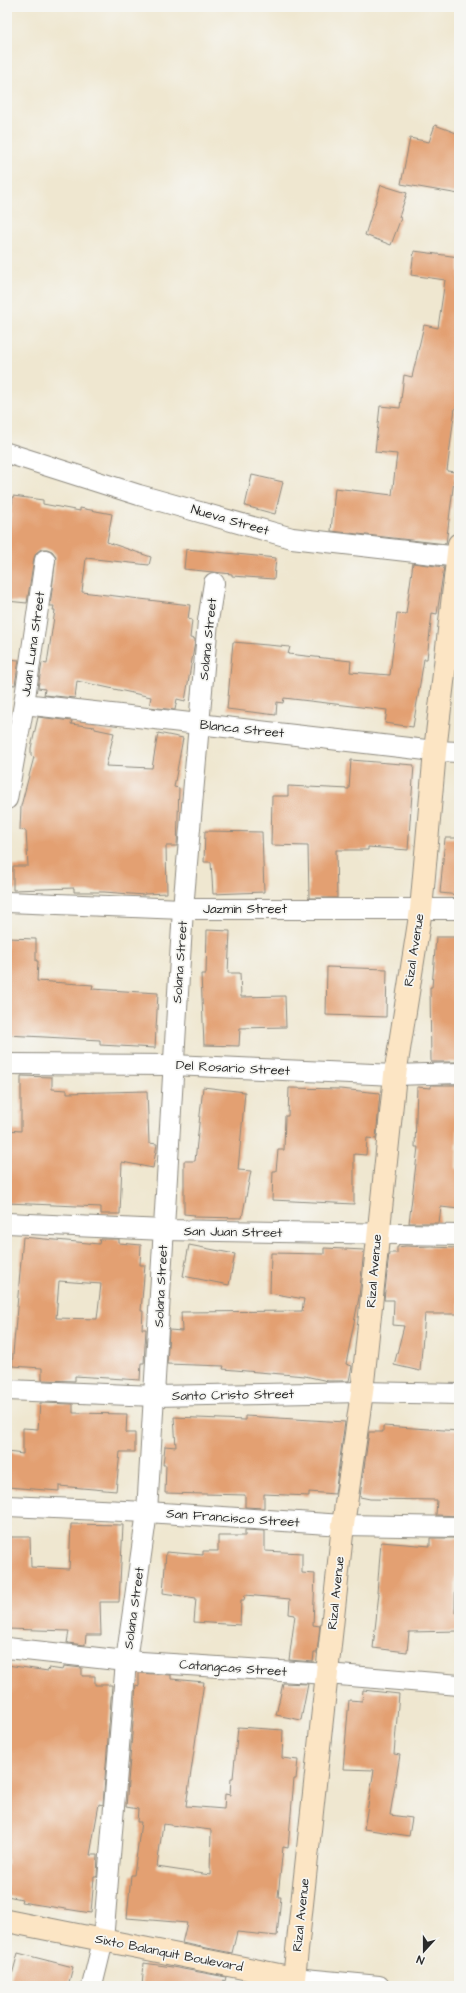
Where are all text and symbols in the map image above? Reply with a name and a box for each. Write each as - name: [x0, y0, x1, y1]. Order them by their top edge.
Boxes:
- street label: Nueva Street: [189, 500, 272, 540]
- street label: Juan Luna Street: [17, 590, 49, 698]
- street label: Solana Street: [195, 596, 221, 681]
- street label: Blanca Street: [199, 716, 286, 742]
- street label: Jazmin Street: [203, 900, 288, 918]
- street label: Rizal Avenue: [399, 912, 429, 988]
- street label: Solana Street: [168, 919, 192, 1004]
- street label: Del Rosario Street: [176, 1056, 291, 1080]
- street label: San Juan Street: [184, 1222, 283, 1242]
- street label: Rizal Avenue: [362, 1233, 386, 1309]
- street label: Solana Street: [150, 1243, 172, 1328]
- street label: Santo Cristo Street: [172, 1385, 295, 1405]
- street label: San Francisco Street: [166, 1504, 301, 1532]
- street label: Rizal Avenue: [323, 1555, 349, 1631]
- street label: Solana Street: [119, 1565, 149, 1650]
- street label: Catangcas Street: [179, 1655, 288, 1682]
- street label: Rizal Avenue: [288, 1877, 314, 1953]
- street label: Sixto Balanquit Boulevard: [93, 1930, 245, 1976]
- north arrow: [404, 1931, 444, 1971]
- text: N: [415, 1952, 427, 1968]

